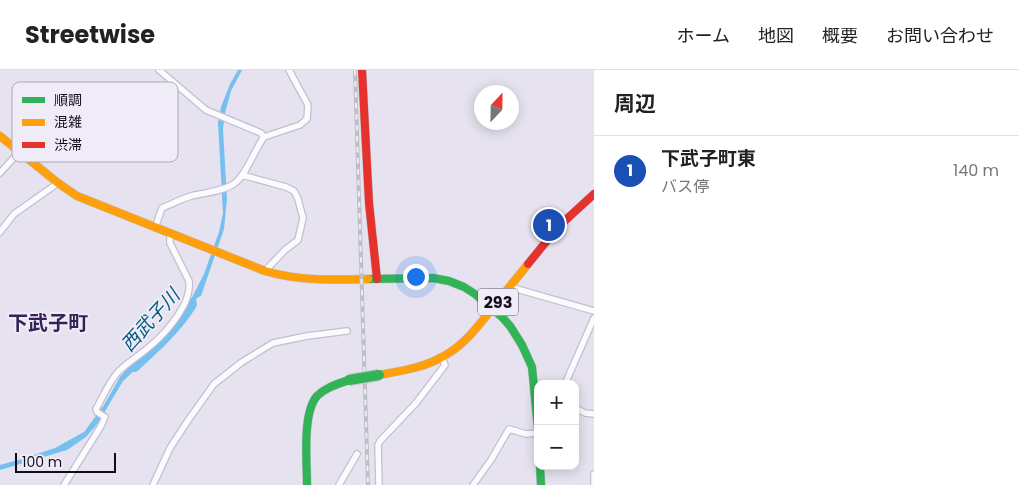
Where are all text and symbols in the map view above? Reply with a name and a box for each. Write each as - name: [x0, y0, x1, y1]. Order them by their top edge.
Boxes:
- text: Streetwise: [25, 18, 155, 51]
- text: ホーム: [677, 23, 730, 48]
- text: 地図: [758, 23, 794, 48]
- text: 概要: [822, 23, 858, 48]
- text: お問い合わせ: [886, 23, 994, 48]
- legend: [12, 82, 178, 162]
- north arrow: [474, 85, 519, 130]
- text: 周辺: [614, 89, 656, 118]
- text: 順調: [54, 90, 82, 110]
- text: 混雑: [54, 112, 82, 132]
- text: 渋滞: [54, 135, 82, 155]
- text: 下武子町東: [661, 145, 756, 172]
- text: 1: [627, 159, 633, 182]
- text: 140 m: [953, 159, 999, 182]
- text: バス停: [661, 175, 709, 198]
- pin: 1: [533, 206, 565, 244]
- your location: [403, 264, 429, 290]
- water label: 西武子川: [115, 282, 187, 358]
- road number: 293: [478, 288, 518, 316]
- district label: 下武子町: [8, 309, 88, 337]
- map controls: [534, 380, 579, 470]
- button: +: [534, 380, 579, 425]
- button: −: [534, 425, 579, 470]
- scale bar: [15, 450, 116, 473]
- text: 100 m: [22, 452, 62, 472]

